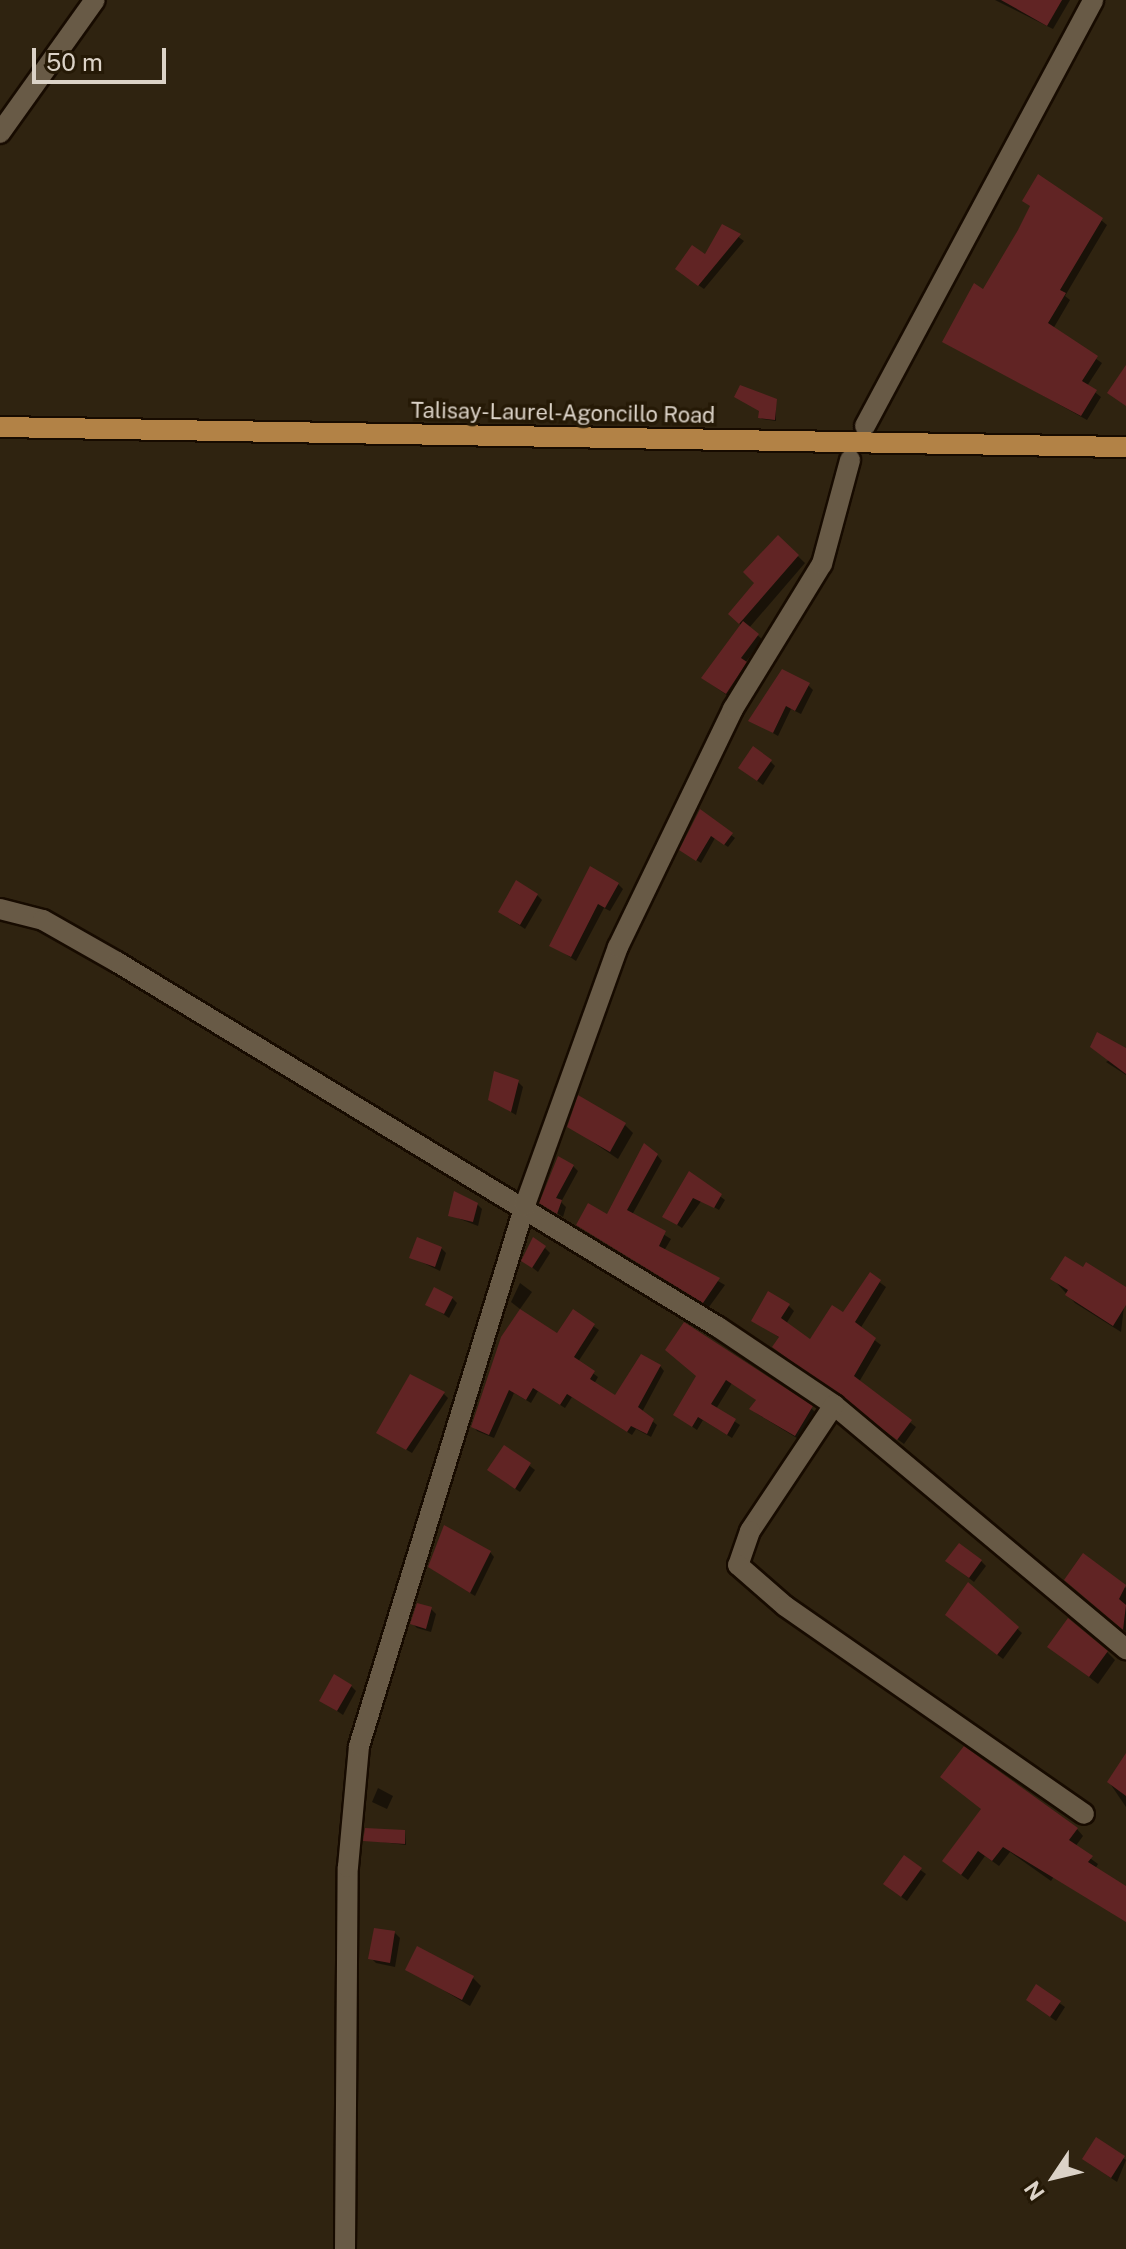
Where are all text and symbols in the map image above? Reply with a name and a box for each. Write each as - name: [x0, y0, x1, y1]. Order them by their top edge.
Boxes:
- scale bar: [36, 32, 170, 82]
- text: 50 m: [46, 48, 103, 76]
- street label: Talisay-Laurel-Agoncillo Road: [410, 397, 716, 429]
- north arrow: [1014, 2137, 1094, 2217]
- text: N: [1019, 2176, 1050, 2205]

